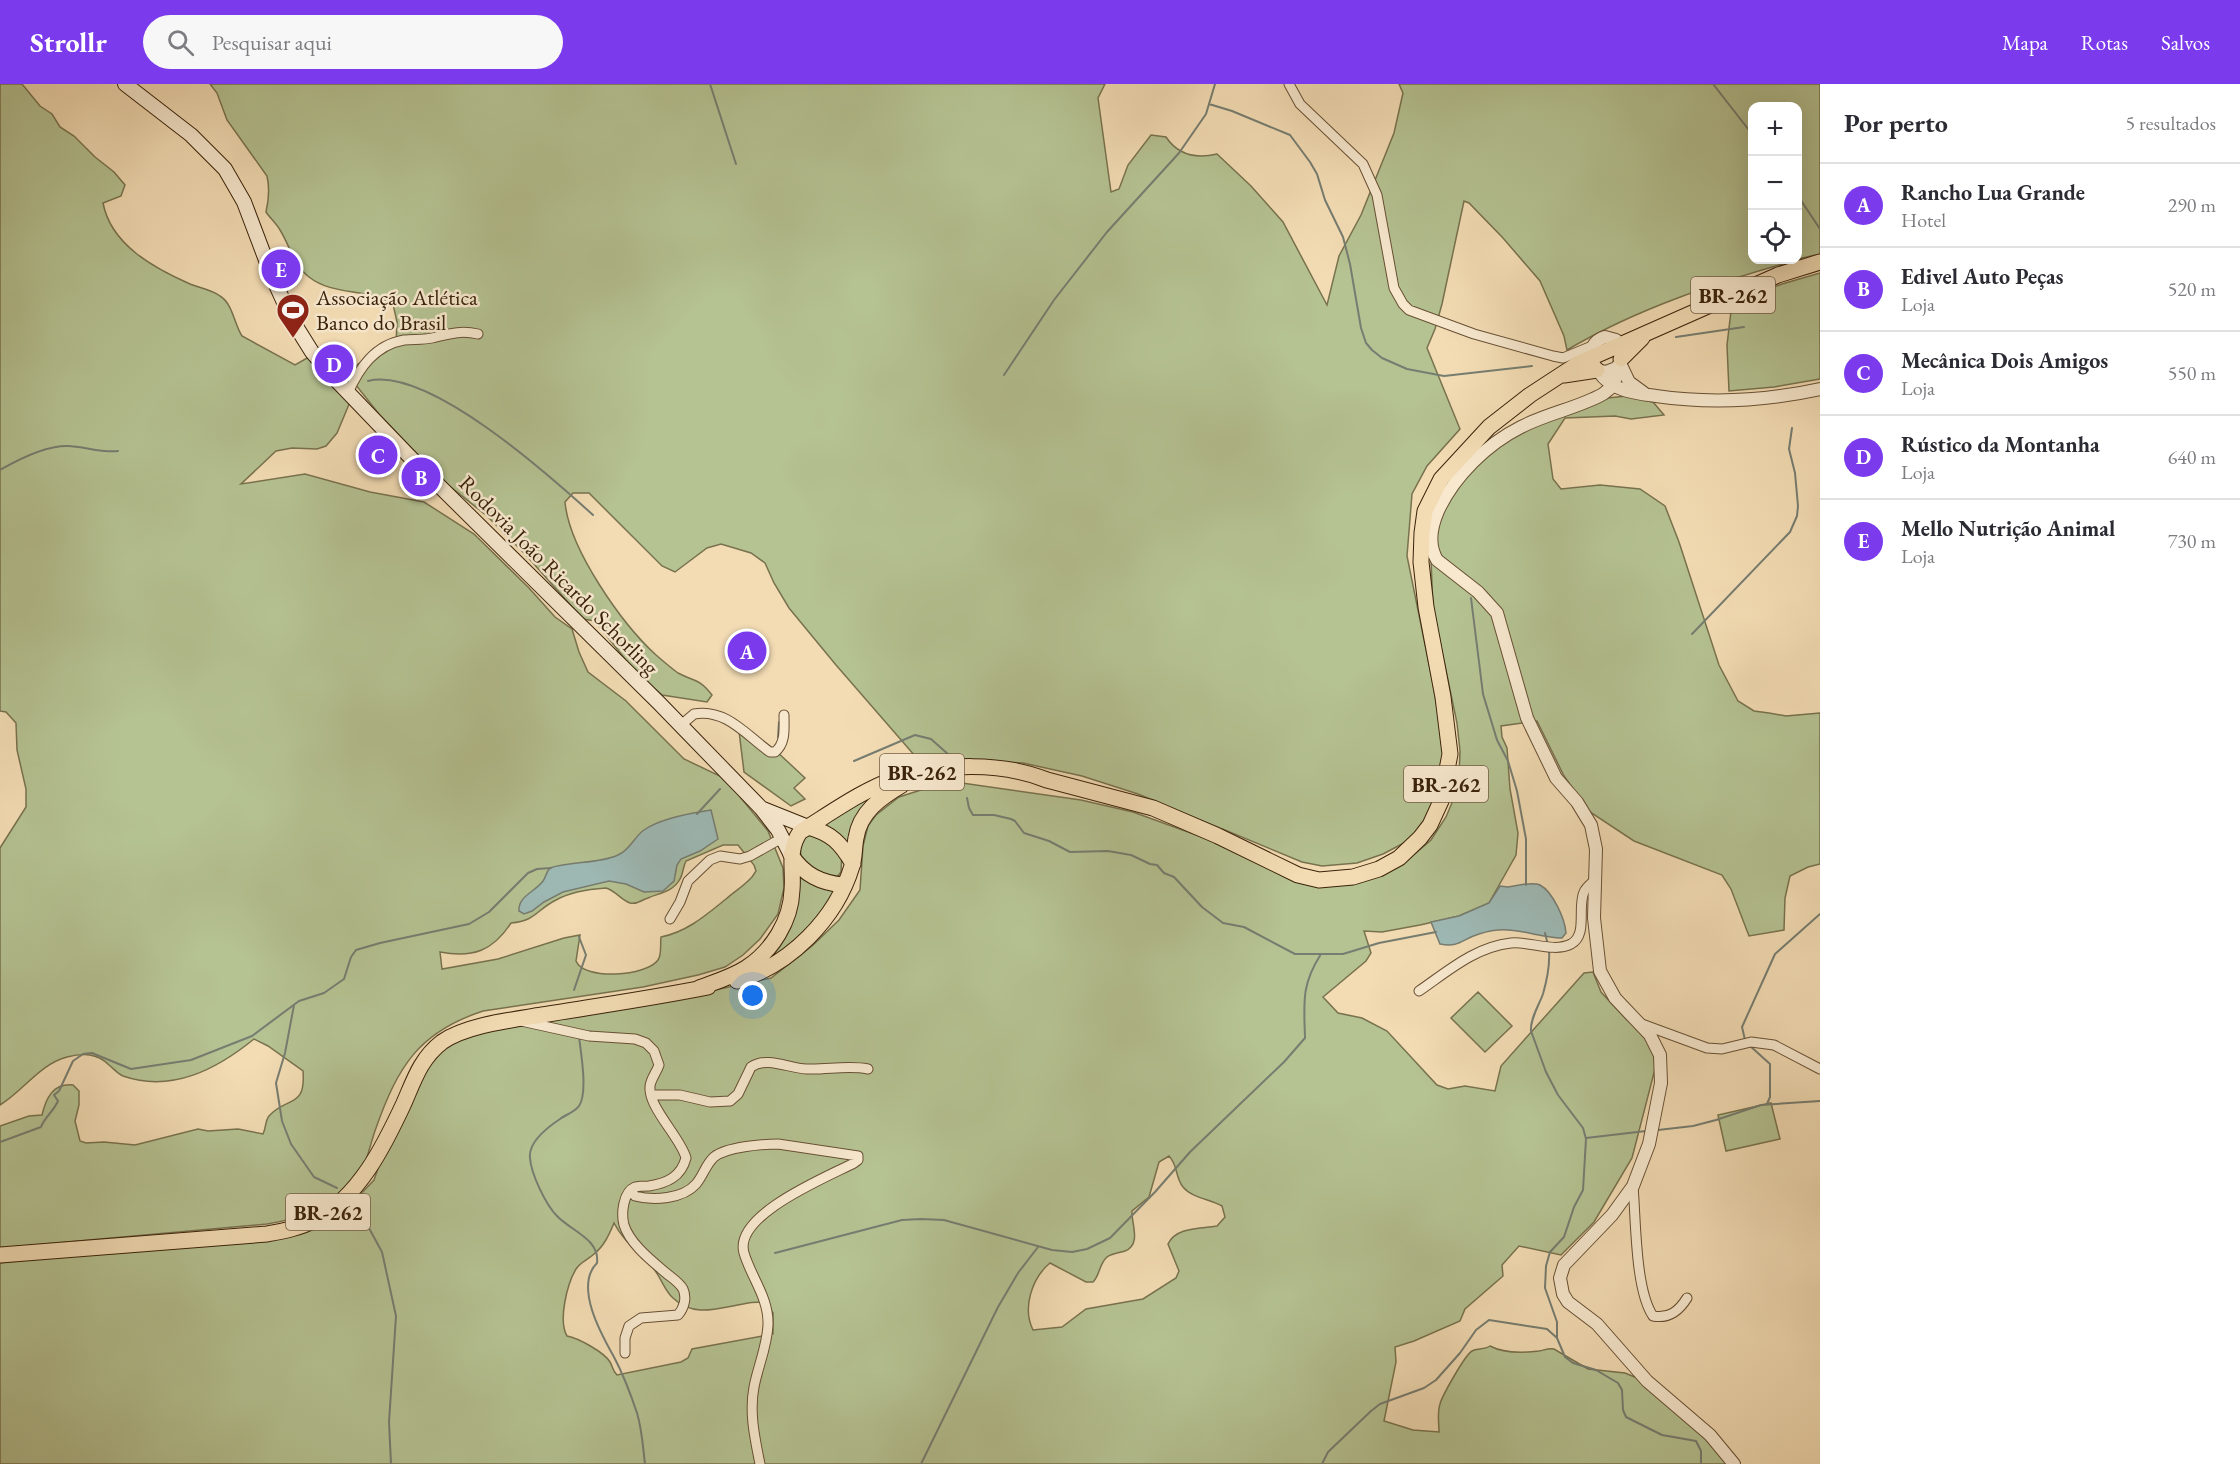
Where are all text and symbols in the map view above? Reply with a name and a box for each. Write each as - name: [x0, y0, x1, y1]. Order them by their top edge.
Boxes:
- search box: [143, 15, 563, 69]
- text: Strollr: [30, 24, 107, 60]
- icon: search: [164, 26, 197, 59]
- text: Pesquisar aqui: [212, 28, 332, 57]
- text: Mapa: [2002, 29, 2048, 56]
- text: Rotas: [2081, 29, 2128, 56]
- text: Salvos: [2161, 29, 2210, 56]
- map controls: [1748, 102, 1802, 264]
- button: +: [1748, 102, 1802, 156]
- text: Por perto: [1844, 106, 1948, 140]
- text: 5 resultados: [2125, 110, 2216, 136]
- button: −: [1748, 156, 1802, 210]
- text: Rancho Lua Grande: [1901, 178, 2085, 207]
- text: A: [1856, 192, 1871, 218]
- text: 290 m: [2168, 192, 2216, 218]
- text: Hotel: [1901, 207, 1946, 233]
- button: locate: [1748, 210, 1802, 264]
- pin: E: [262, 246, 300, 291]
- text: Edivel Auto Peças: [1901, 262, 2063, 291]
- text: B: [1857, 276, 1870, 302]
- text: 520 m: [2168, 276, 2216, 302]
- road number: BR-262: [1691, 277, 1775, 313]
- place label: Associação Atlética Banco do Brasil: [315, 283, 478, 337]
- text: Loja: [1901, 291, 1935, 317]
- sports icon: Associação Atlética Banco do Brasil: [275, 292, 311, 339]
- pin: D: [314, 342, 354, 386]
- text: Mecânica Dois Amigos: [1901, 346, 2108, 375]
- text: C: [1856, 360, 1871, 386]
- text: 550 m: [2168, 360, 2216, 386]
- text: Loja: [1901, 375, 1935, 401]
- text: Rústico da Montanha: [1901, 430, 2100, 459]
- pin: C: [358, 432, 398, 478]
- text: D: [1856, 444, 1871, 470]
- text: 640 m: [2168, 444, 2216, 470]
- pin: B: [402, 454, 440, 500]
- text: Loja: [1901, 459, 1935, 485]
- street label: Rodovia João Ricardo Schorling: [453, 469, 665, 681]
- text: Mello Nutrição Animal: [1901, 514, 2115, 543]
- text: E: [1858, 528, 1869, 554]
- text: 730 m: [2168, 528, 2216, 554]
- text: Loja: [1901, 543, 1935, 569]
- pin: A: [728, 628, 766, 674]
- road number: BR-262: [880, 754, 964, 790]
- road number: BR-262: [1404, 766, 1488, 802]
- your location: [738, 981, 767, 1010]
- road number: BR-262: [286, 1194, 370, 1230]

